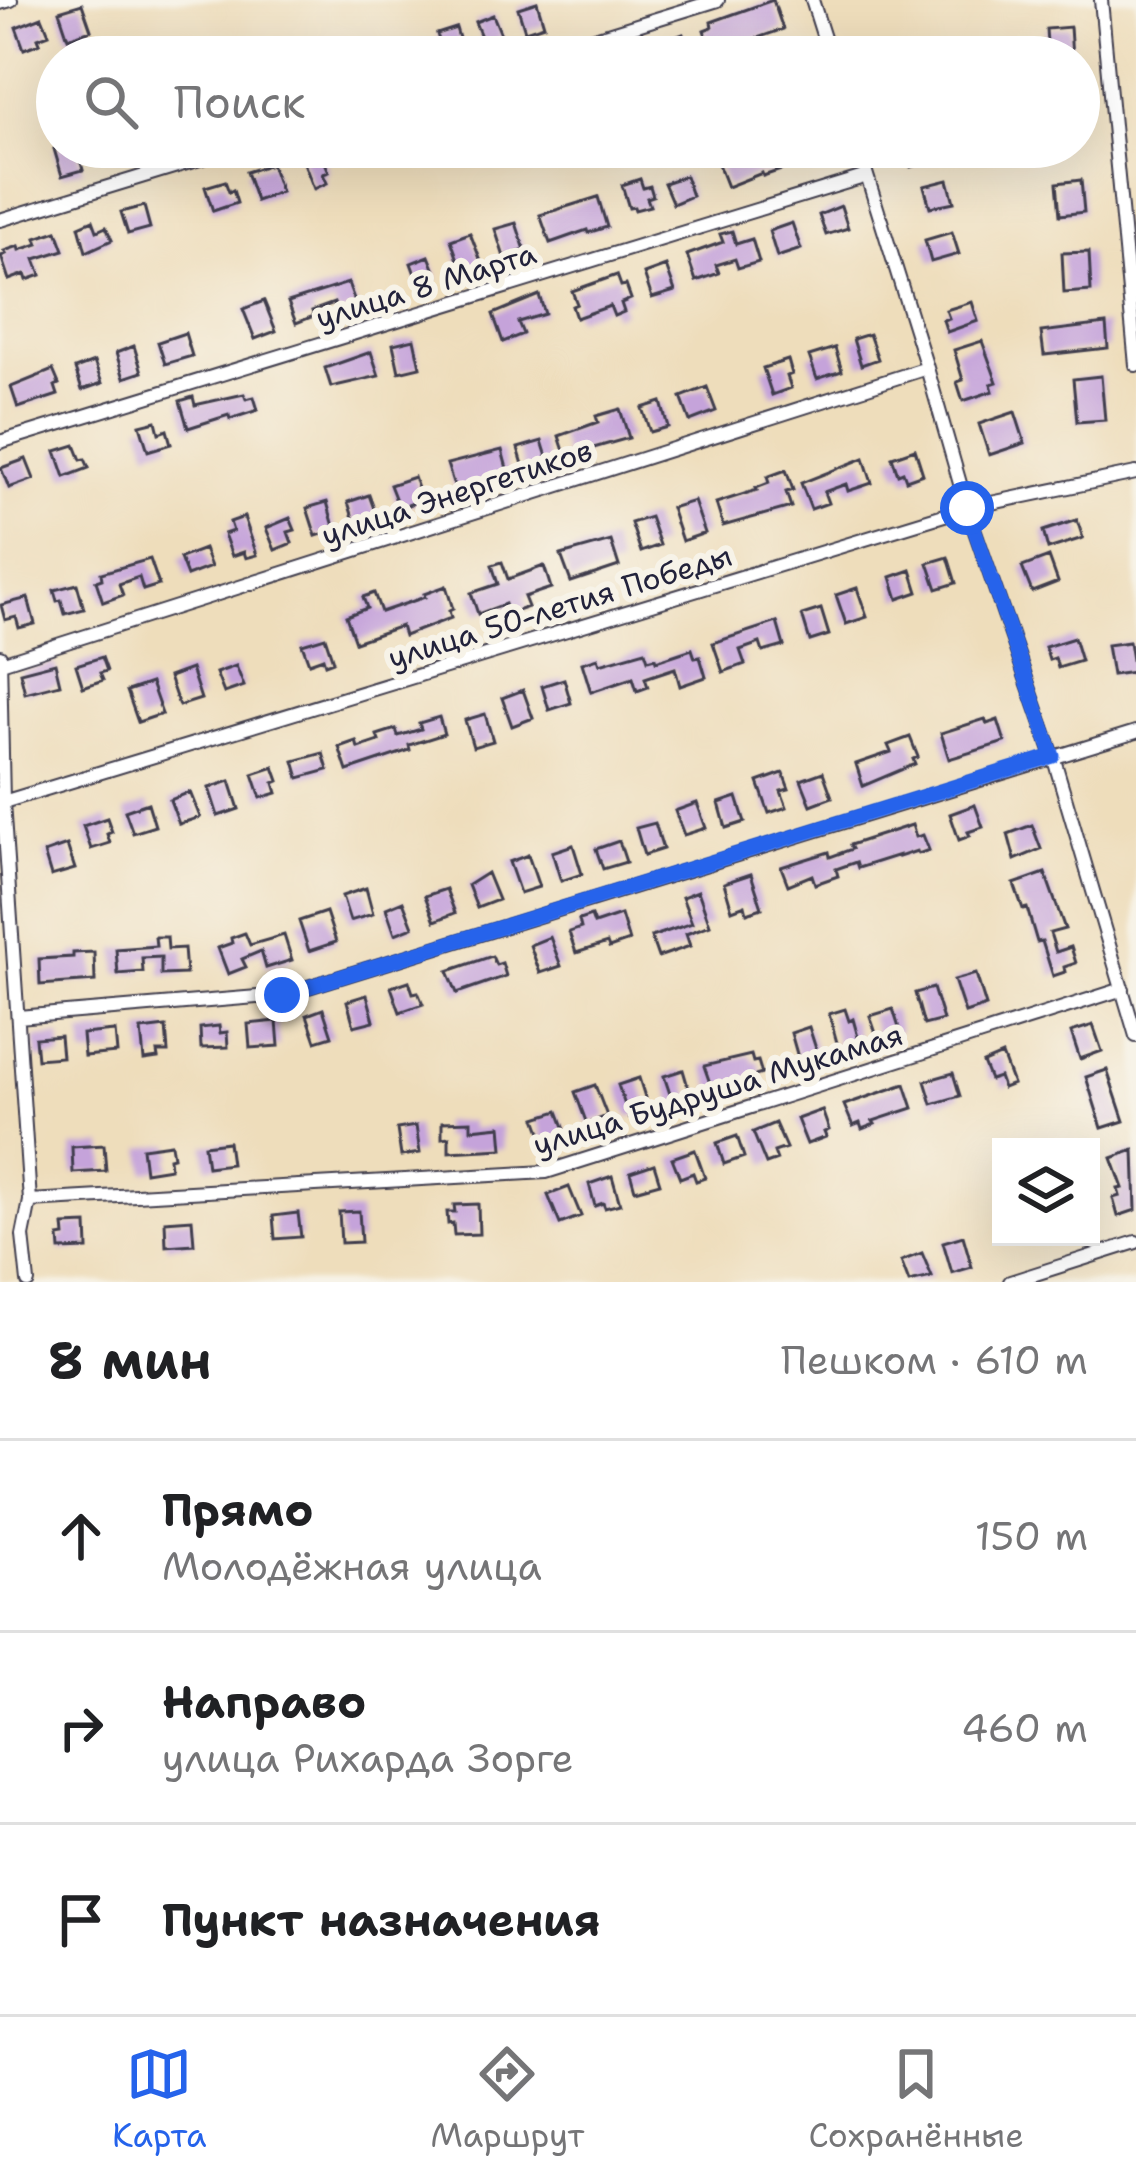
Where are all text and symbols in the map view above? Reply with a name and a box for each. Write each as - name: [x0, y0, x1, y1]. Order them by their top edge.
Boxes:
- search box: [36, 36, 1100, 168]
- icon: search: [78, 69, 144, 135]
- text: Поиск: [174, 72, 305, 132]
- street label: улица 8 Марта: [311, 232, 541, 339]
- street label: улица Энергетиков: [316, 429, 598, 556]
- route start: [940, 481, 994, 535]
- street label: улица 50-летия Победы: [383, 535, 737, 678]
- route end: [255, 968, 309, 1022]
- street label: улица Будруша Мукамая: [528, 1014, 908, 1165]
- map controls: [992, 1138, 1100, 1246]
- button: layers: [992, 1138, 1100, 1246]
- text: 8 мин: [48, 1326, 212, 1394]
- text: Пешком · 610 m: [781, 1334, 1088, 1386]
- text: Прямо: [162, 1480, 313, 1540]
- icon: ahead: [48, 1503, 114, 1569]
- text: 150 m: [975, 1510, 1088, 1562]
- text: Молодёжная улица: [162, 1540, 542, 1592]
- text: Направо: [162, 1672, 366, 1732]
- icon: right: [48, 1695, 114, 1761]
- text: 460 m: [961, 1702, 1088, 1754]
- text: улица Рихарда Зорге: [162, 1732, 574, 1784]
- icon: arrive: [48, 1887, 114, 1953]
- text: Пункт назначения: [162, 1890, 601, 1950]
- tab: Карта: [112, 2041, 206, 2158]
- tab: Маршрут: [430, 2041, 584, 2158]
- tab: Сохранённые: [808, 2041, 1024, 2158]

